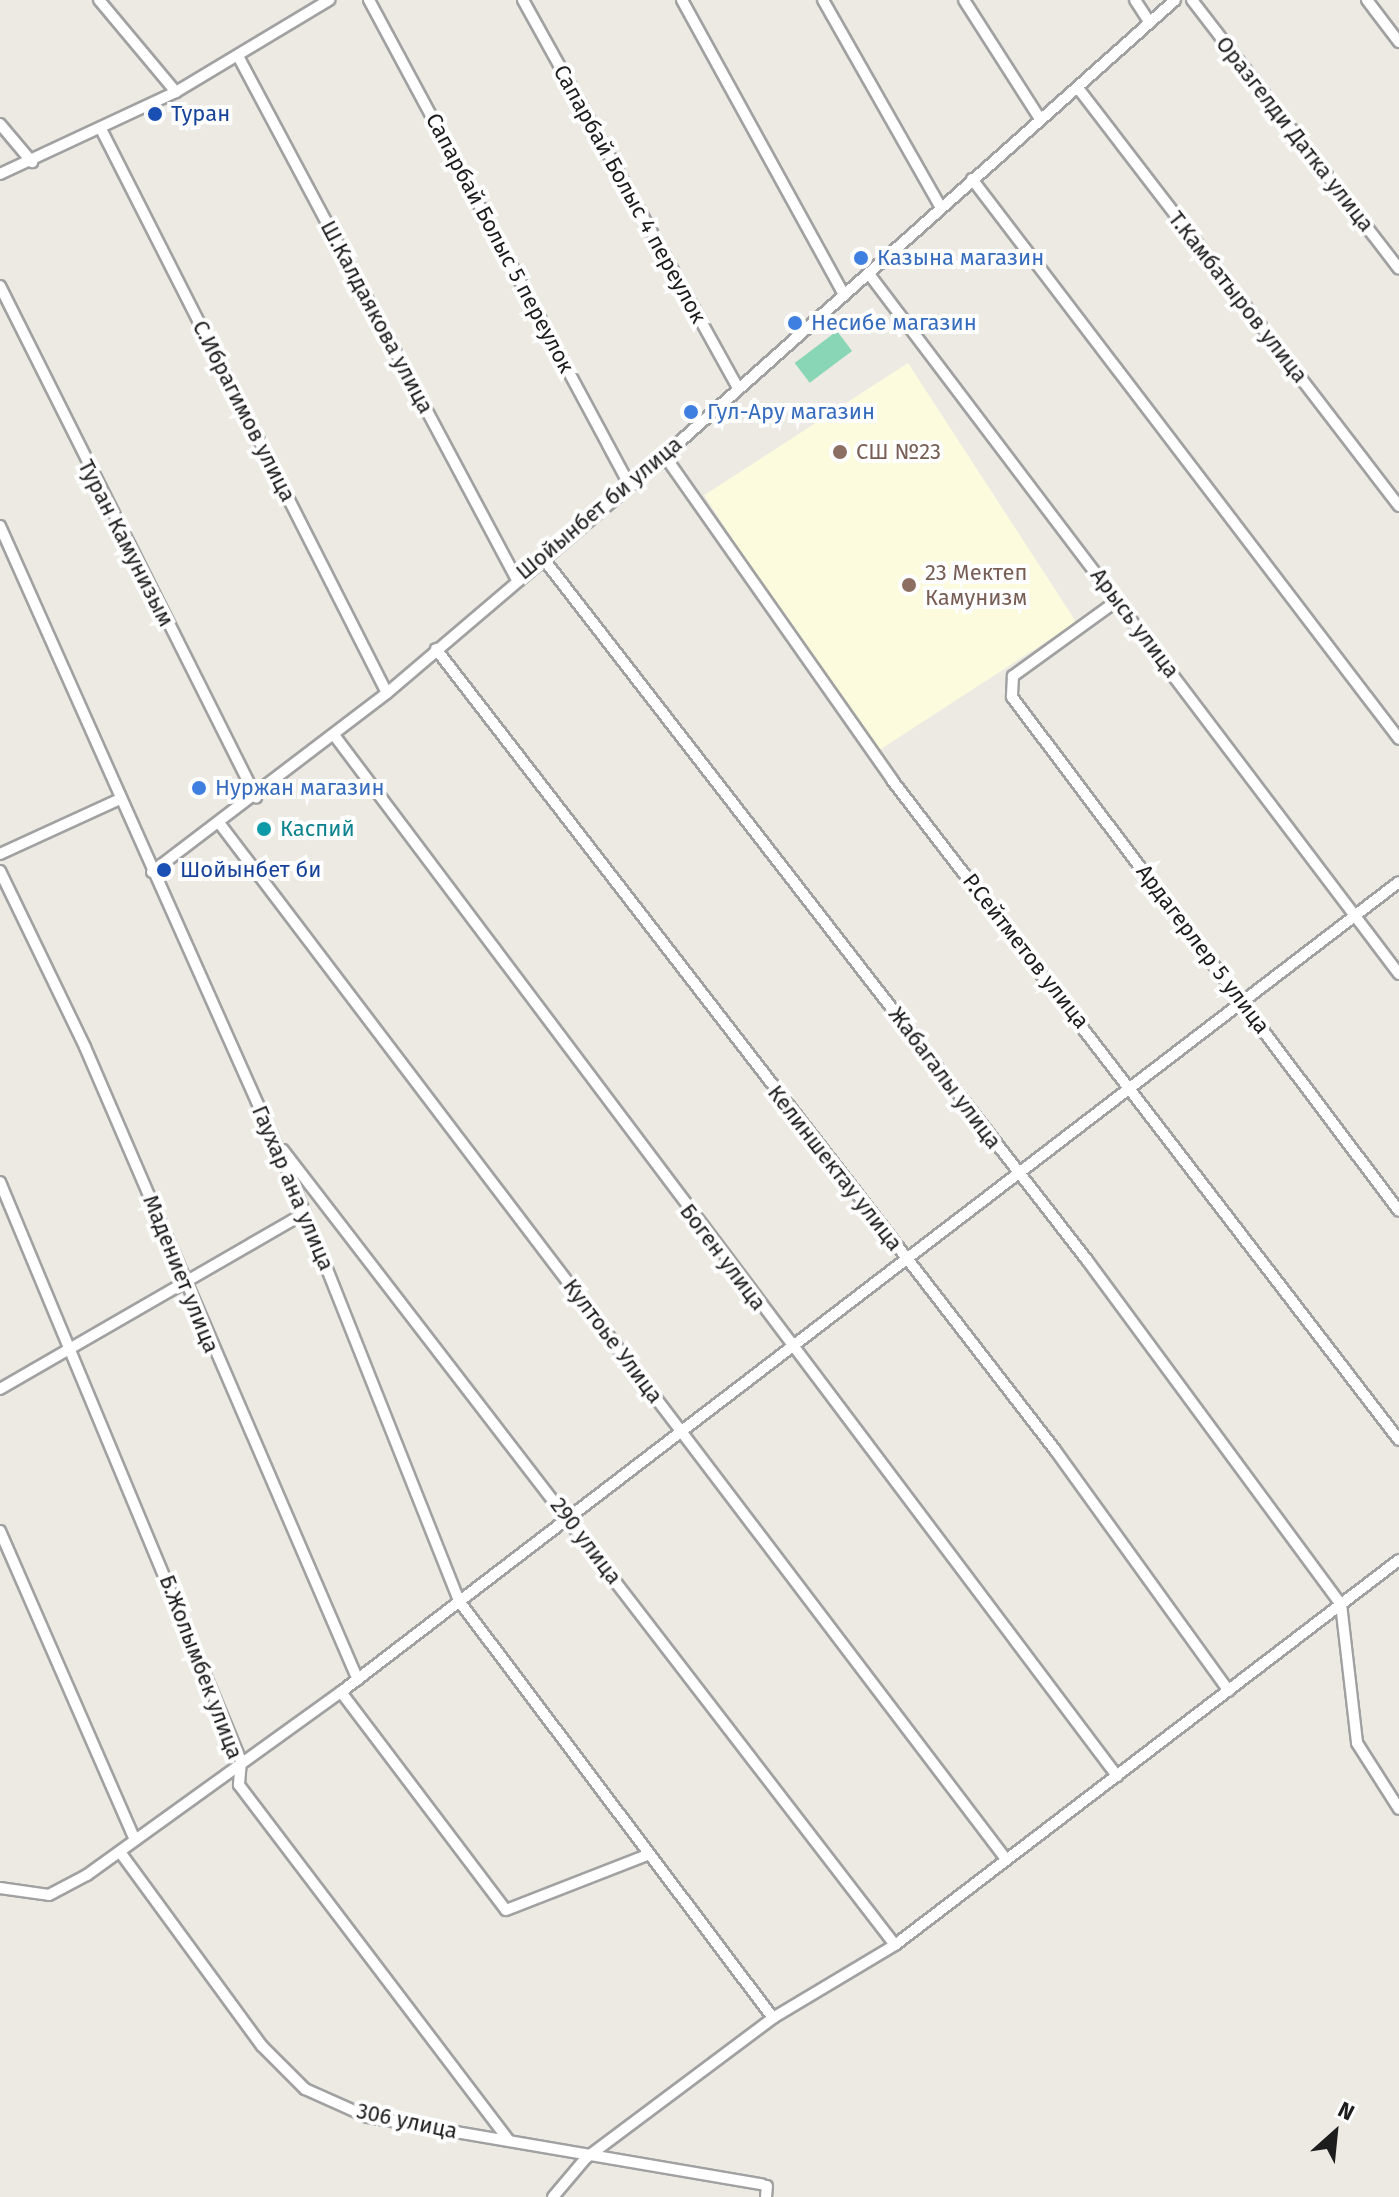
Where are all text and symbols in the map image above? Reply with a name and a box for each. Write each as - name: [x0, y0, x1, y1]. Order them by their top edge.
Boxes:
- street label: Оразгелди Датка улица: [1210, 31, 1380, 237]
- street label: Сапарбай Болыс 4 переулок: [548, 60, 712, 328]
- place label: Туран: [171, 101, 230, 127]
- marker: Туран: [146, 105, 164, 123]
- street label: Сапарбай Болыс 5 переулок: [420, 109, 580, 377]
- street label: Т.Камбатыров улица: [1163, 206, 1313, 388]
- street label: Ш.Калдаякова улица: [315, 216, 439, 418]
- place label: Казына магазин: [877, 245, 1044, 271]
- marker: Казына магазин: [852, 249, 870, 267]
- place label: Несибе магазин: [811, 310, 977, 336]
- marker: Несибе магазин: [786, 314, 804, 332]
- street label: С.Ибрагимов улица: [187, 316, 301, 506]
- place label: Гул-Ару магазин: [707, 399, 875, 425]
- marker: Гул-Ару магазин: [682, 403, 700, 421]
- street label: Шойынбет би улица: [511, 431, 687, 585]
- place label: СШ №23: [856, 439, 941, 465]
- marker: СШ №23: [831, 443, 849, 461]
- street label: Туран Камунизым: [73, 455, 179, 631]
- place label: 23 Мектеп Камунизм: [925, 559, 1027, 610]
- street label: Арысь улица: [1085, 563, 1185, 683]
- marker: 23 Мектеп Камунизм: [900, 576, 918, 594]
- place label: Нуржан магазин: [215, 775, 384, 801]
- marker: Нуржан магазин: [190, 779, 208, 797]
- place label: Каспий: [280, 816, 355, 842]
- marker: Каспий: [255, 820, 273, 838]
- place label: Шойынбет би: [180, 857, 321, 883]
- street label: Ардагерлер 5 улица: [1131, 859, 1275, 1039]
- marker: Шойынбет би: [155, 861, 173, 879]
- street label: Р.Сейтметов улица: [957, 868, 1095, 1034]
- street label: Жабагалы улица: [883, 1002, 1007, 1154]
- street label: Келиншектау улица: [762, 1080, 908, 1256]
- street label: Гаухар ана улица: [246, 1101, 340, 1275]
- street label: Мадениет улица: [137, 1191, 225, 1357]
- street label: Боген улица: [674, 1198, 772, 1316]
- street label: Култоье Улица: [558, 1274, 668, 1408]
- street label: 290 улица: [545, 1492, 627, 1590]
- street label: Б.Жолымбек улица: [154, 1571, 248, 1763]
- north arrow: [1295, 2093, 1375, 2173]
- text: N: [1333, 2096, 1359, 2127]
- street label: 306 улица: [354, 2097, 460, 2145]

